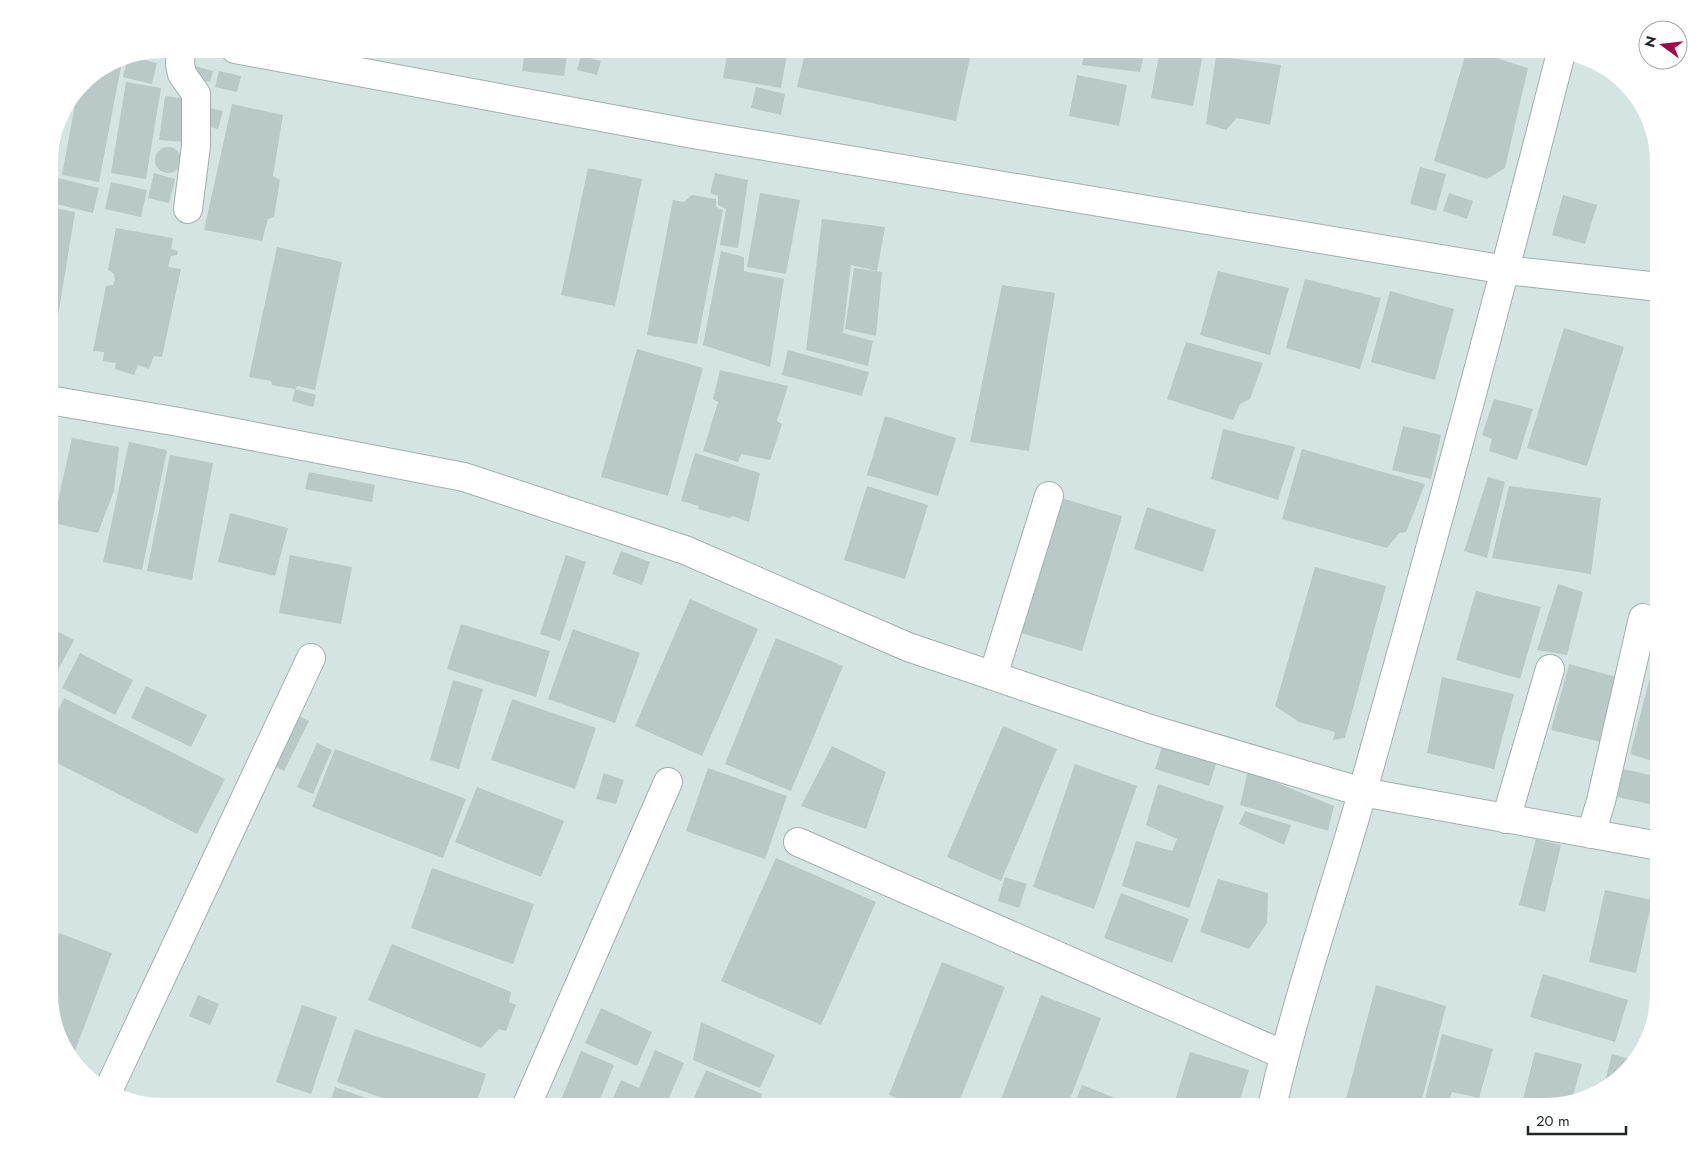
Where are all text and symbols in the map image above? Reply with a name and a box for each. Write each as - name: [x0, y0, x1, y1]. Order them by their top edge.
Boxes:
- north arrow: [1638, 20, 1688, 70]
- text: N: [1639, 34, 1662, 50]
- scale bar: [1528, 1104, 1626, 1136]
- text: 20 m: [1536, 1110, 1570, 1132]

